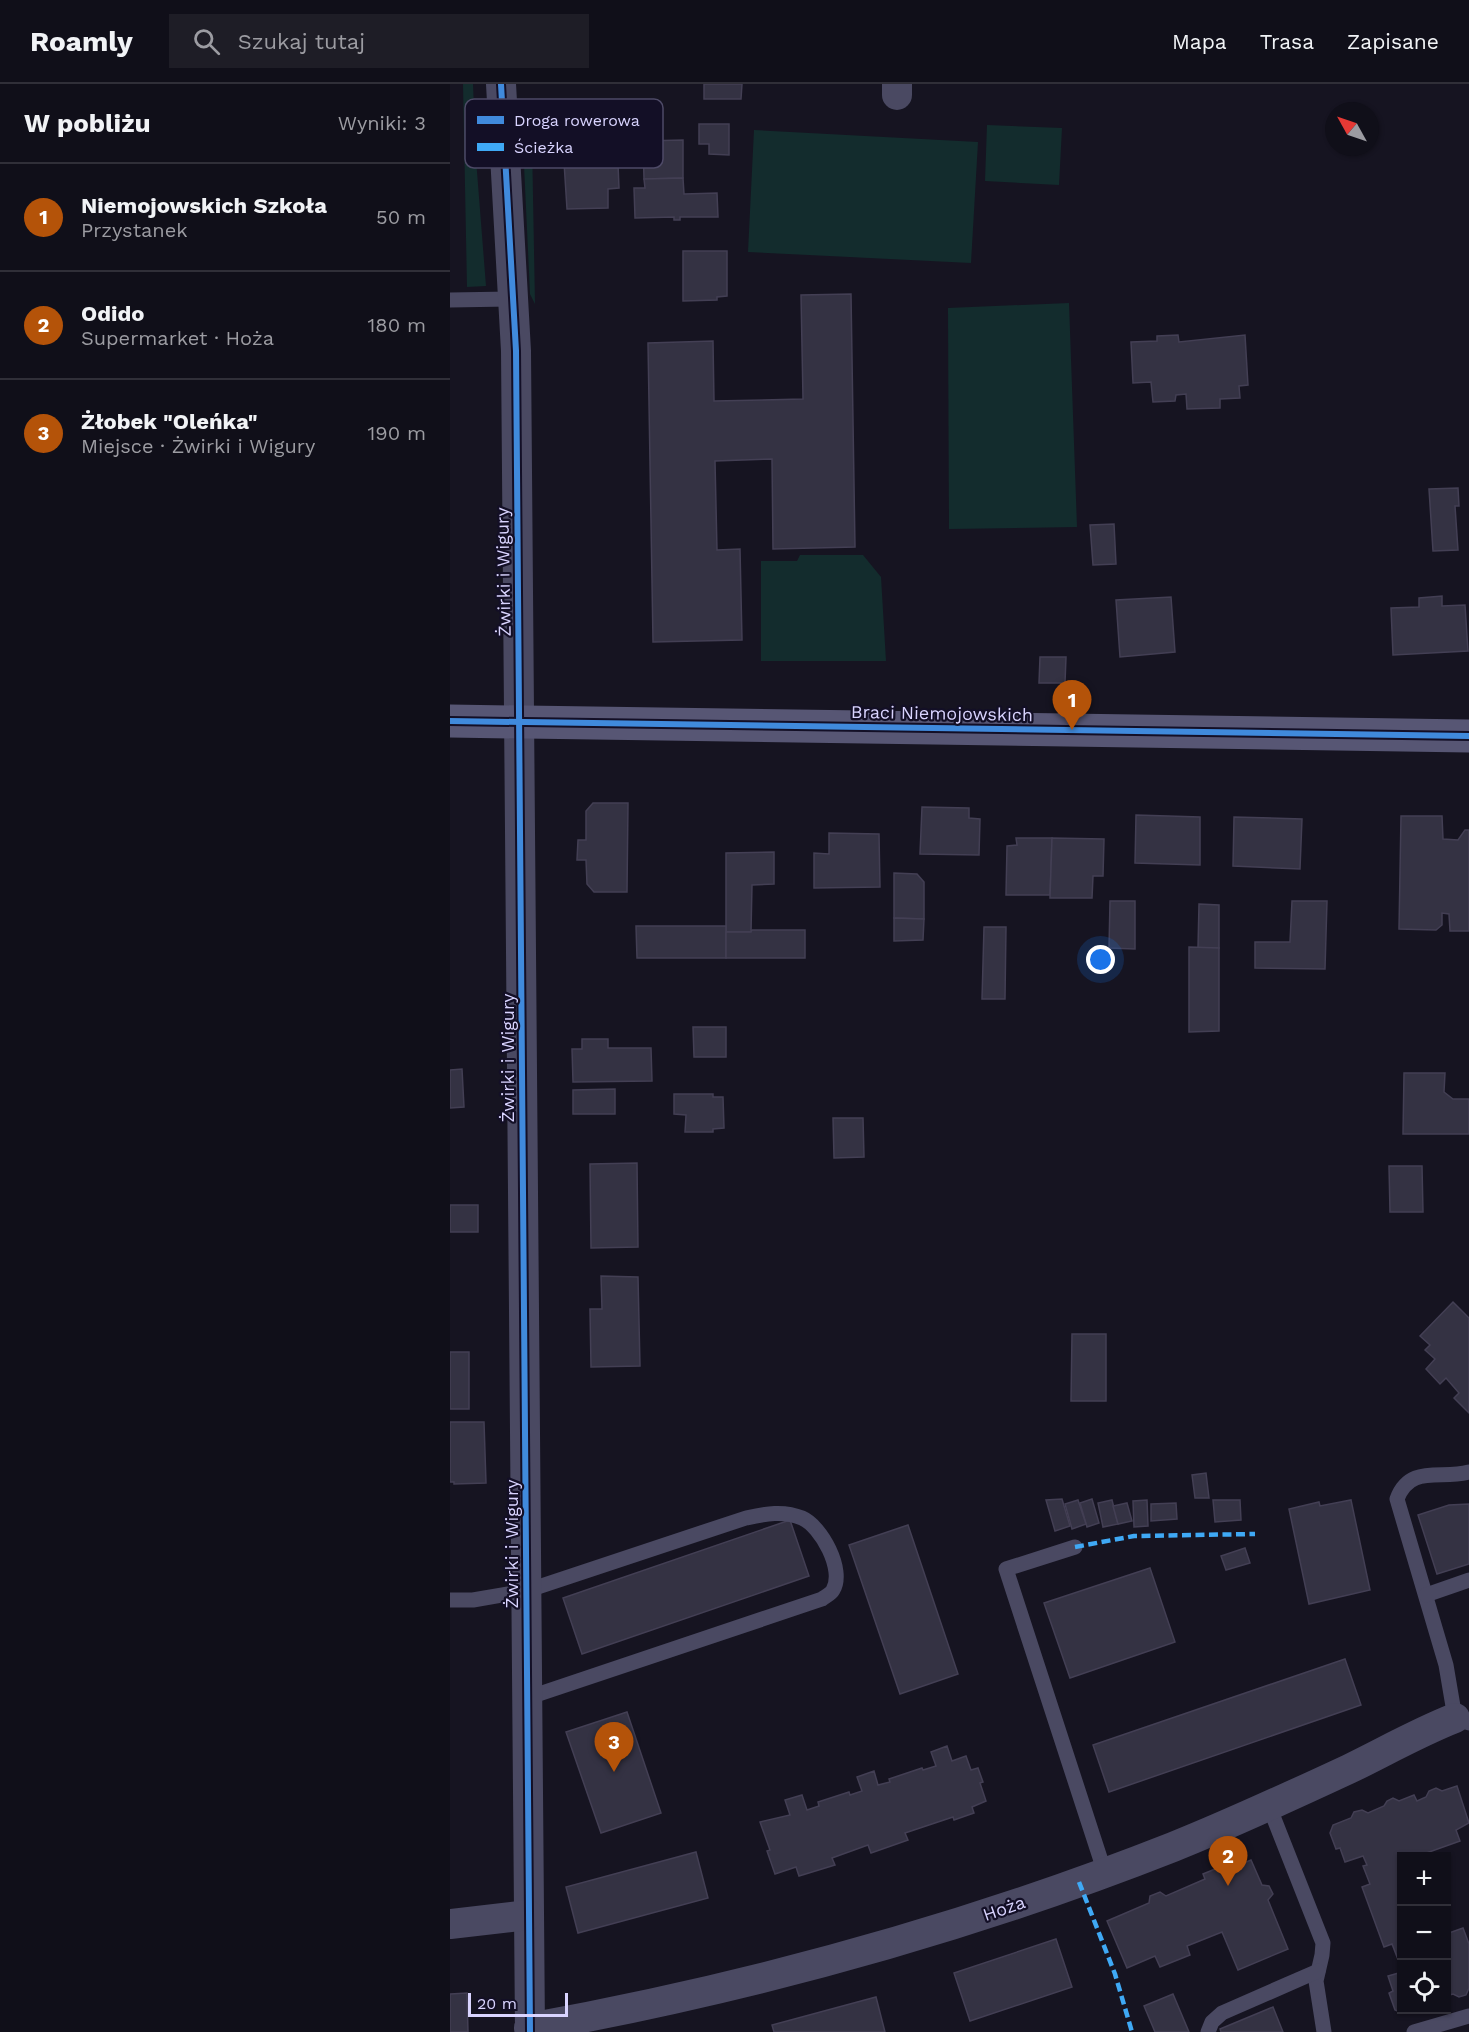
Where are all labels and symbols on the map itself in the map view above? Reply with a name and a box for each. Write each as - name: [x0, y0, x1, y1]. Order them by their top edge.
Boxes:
- legend: [465, 99, 663, 168]
- north arrow: [1325, 102, 1379, 156]
- text: Droga rowerowa: [514, 111, 640, 130]
- text: Ścieżka: [514, 138, 573, 157]
- street label: Żwirki i Wigury: [491, 507, 515, 637]
- pin: 1: [1052, 680, 1092, 730]
- street label: Braci Niemojowskich: [851, 701, 1033, 725]
- your location: [1086, 945, 1115, 974]
- street label: Żwirki i Wigury: [497, 993, 518, 1123]
- street label: Żwirki i Wigury: [501, 1479, 522, 1609]
- pin: 3: [594, 1722, 634, 1772]
- pin: 2: [1208, 1836, 1248, 1886]
- street label: Hoża: [980, 1891, 1028, 1925]
- scale bar: [468, 1990, 568, 2018]

